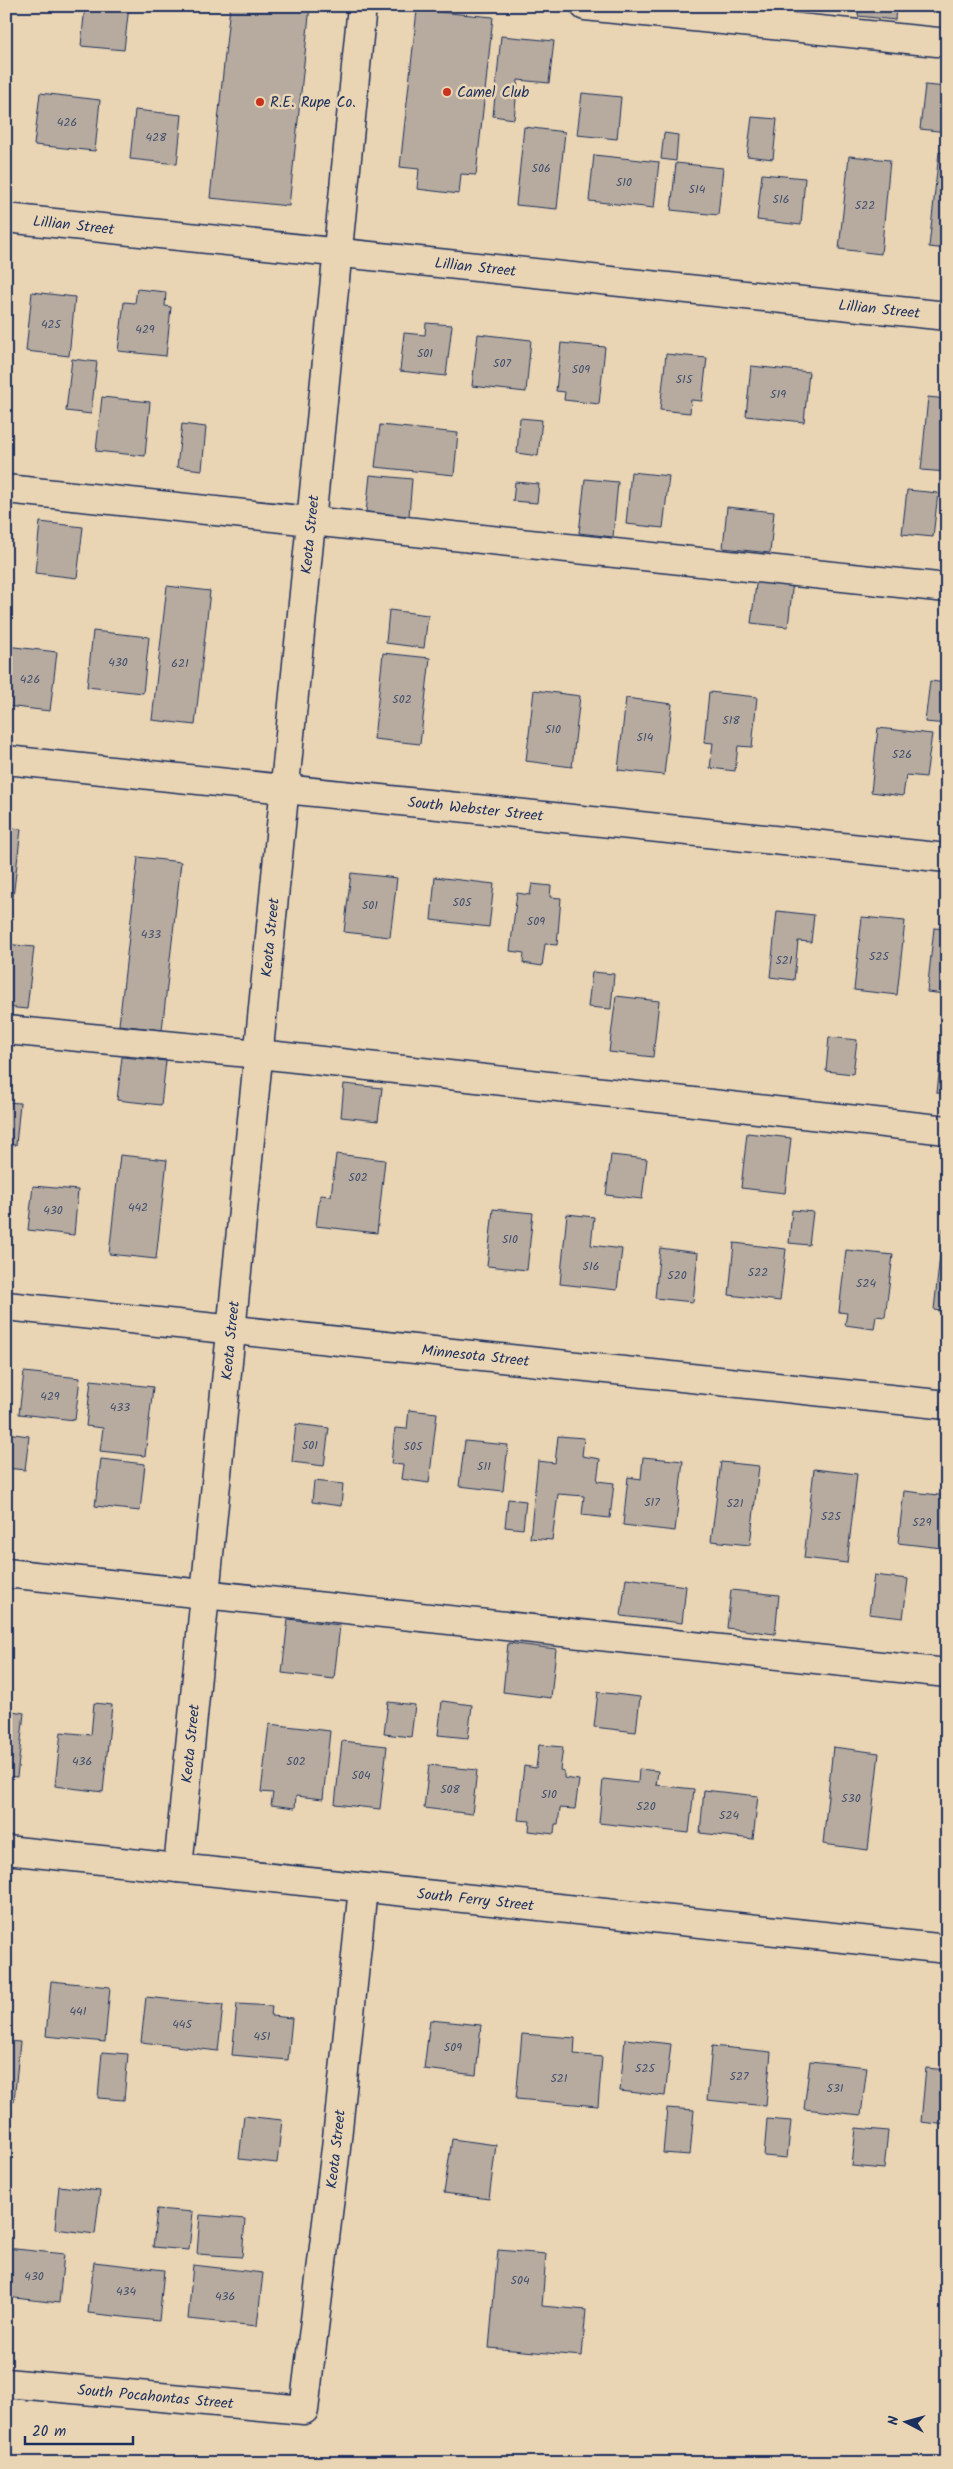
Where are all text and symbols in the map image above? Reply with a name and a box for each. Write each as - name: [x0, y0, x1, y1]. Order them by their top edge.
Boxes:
- place label: Camel Club: [457, 81, 529, 105]
- marker: Camel Club: [441, 86, 453, 98]
- place label: R.E. Rupe Co.: [270, 91, 356, 115]
- marker: R.E. Rupe Co.: [254, 96, 266, 108]
- house number: 426: [57, 113, 77, 132]
- house number: 428: [146, 128, 167, 147]
- house number: 506: [531, 159, 551, 178]
- house number: 510: [616, 173, 632, 192]
- house number: 514: [689, 180, 706, 199]
- house number: 516: [773, 190, 789, 209]
- house number: 522: [855, 196, 875, 215]
- street label: Lillian Street: [32, 210, 116, 242]
- street label: Lillian Street: [433, 252, 518, 284]
- street label: Lillian Street: [837, 294, 921, 326]
- house number: 425: [41, 315, 63, 334]
- house number: 429: [135, 320, 155, 339]
- house number: 501: [417, 344, 433, 363]
- house number: 507: [493, 354, 511, 373]
- house number: 509: [572, 360, 590, 379]
- house number: 515: [676, 370, 694, 389]
- house number: 519: [770, 385, 786, 404]
- street label: Keota Street: [295, 494, 327, 575]
- house number: 430: [108, 653, 128, 672]
- house number: 621: [171, 654, 189, 673]
- house number: 426: [20, 670, 40, 689]
- house number: 502: [392, 690, 412, 709]
- house number: 518: [722, 711, 740, 730]
- house number: 510: [545, 720, 561, 739]
- house number: 514: [637, 728, 654, 747]
- house number: 526: [892, 745, 912, 764]
- street label: South Webster Street: [406, 791, 545, 829]
- house number: 505: [453, 893, 473, 912]
- house number: 501: [362, 896, 378, 915]
- street label: Keota Street: [255, 897, 287, 978]
- house number: 509: [527, 912, 545, 931]
- house number: 433: [141, 925, 161, 944]
- house number: 525: [869, 947, 890, 966]
- house number: 521: [775, 951, 793, 970]
- house number: 502: [348, 1168, 368, 1187]
- house number: 442: [128, 1198, 148, 1217]
- house number: 430: [43, 1201, 63, 1220]
- house number: 510: [502, 1230, 518, 1249]
- house number: 516: [583, 1257, 599, 1276]
- house number: 522: [748, 1263, 768, 1282]
- house number: 520: [667, 1266, 687, 1285]
- house number: 524: [856, 1274, 876, 1293]
- street label: Keota Street: [215, 1300, 247, 1381]
- street label: Minnesota Street: [420, 1339, 531, 1374]
- house number: 429: [40, 1387, 60, 1406]
- house number: 433: [110, 1398, 130, 1417]
- house number: 501: [302, 1436, 318, 1455]
- house number: 505: [404, 1437, 424, 1456]
- house number: 511: [477, 1457, 491, 1476]
- house number: 517: [644, 1493, 660, 1512]
- house number: 521: [726, 1494, 744, 1513]
- house number: 525: [821, 1507, 842, 1526]
- house number: 529: [912, 1513, 932, 1532]
- street label: Keota Street: [175, 1703, 207, 1784]
- house number: 436: [72, 1752, 92, 1771]
- house number: 502: [286, 1752, 306, 1771]
- house number: 504: [351, 1766, 371, 1785]
- house number: 508: [440, 1780, 461, 1799]
- house number: 510: [541, 1785, 557, 1804]
- house number: 530: [841, 1789, 861, 1808]
- house number: 520: [636, 1797, 656, 1816]
- house number: 524: [719, 1806, 739, 1825]
- street label: South Ferry Street: [416, 1882, 535, 1918]
- house number: 441: [70, 2002, 87, 2021]
- house number: 445: [172, 2015, 193, 2034]
- house number: 451: [254, 2027, 271, 2046]
- house number: 509: [444, 2038, 462, 2057]
- house number: 525: [635, 2059, 656, 2078]
- house number: 527: [730, 2067, 749, 2086]
- house number: 521: [550, 2069, 568, 2088]
- house number: 531: [826, 2079, 844, 2098]
- street label: Keota Street: [320, 2108, 353, 2190]
- house number: 430: [24, 2267, 44, 2286]
- house number: 504: [510, 2271, 530, 2290]
- house number: 434: [116, 2282, 136, 2301]
- house number: 436: [215, 2287, 235, 2306]
- street label: South Pocahontas Street: [76, 2379, 235, 2417]
- north arrow: [880, 2396, 930, 2446]
- scale bar: [25, 2414, 132, 2446]
- text: N: [883, 2415, 905, 2426]
- text: 20 m: [32, 2420, 66, 2444]

